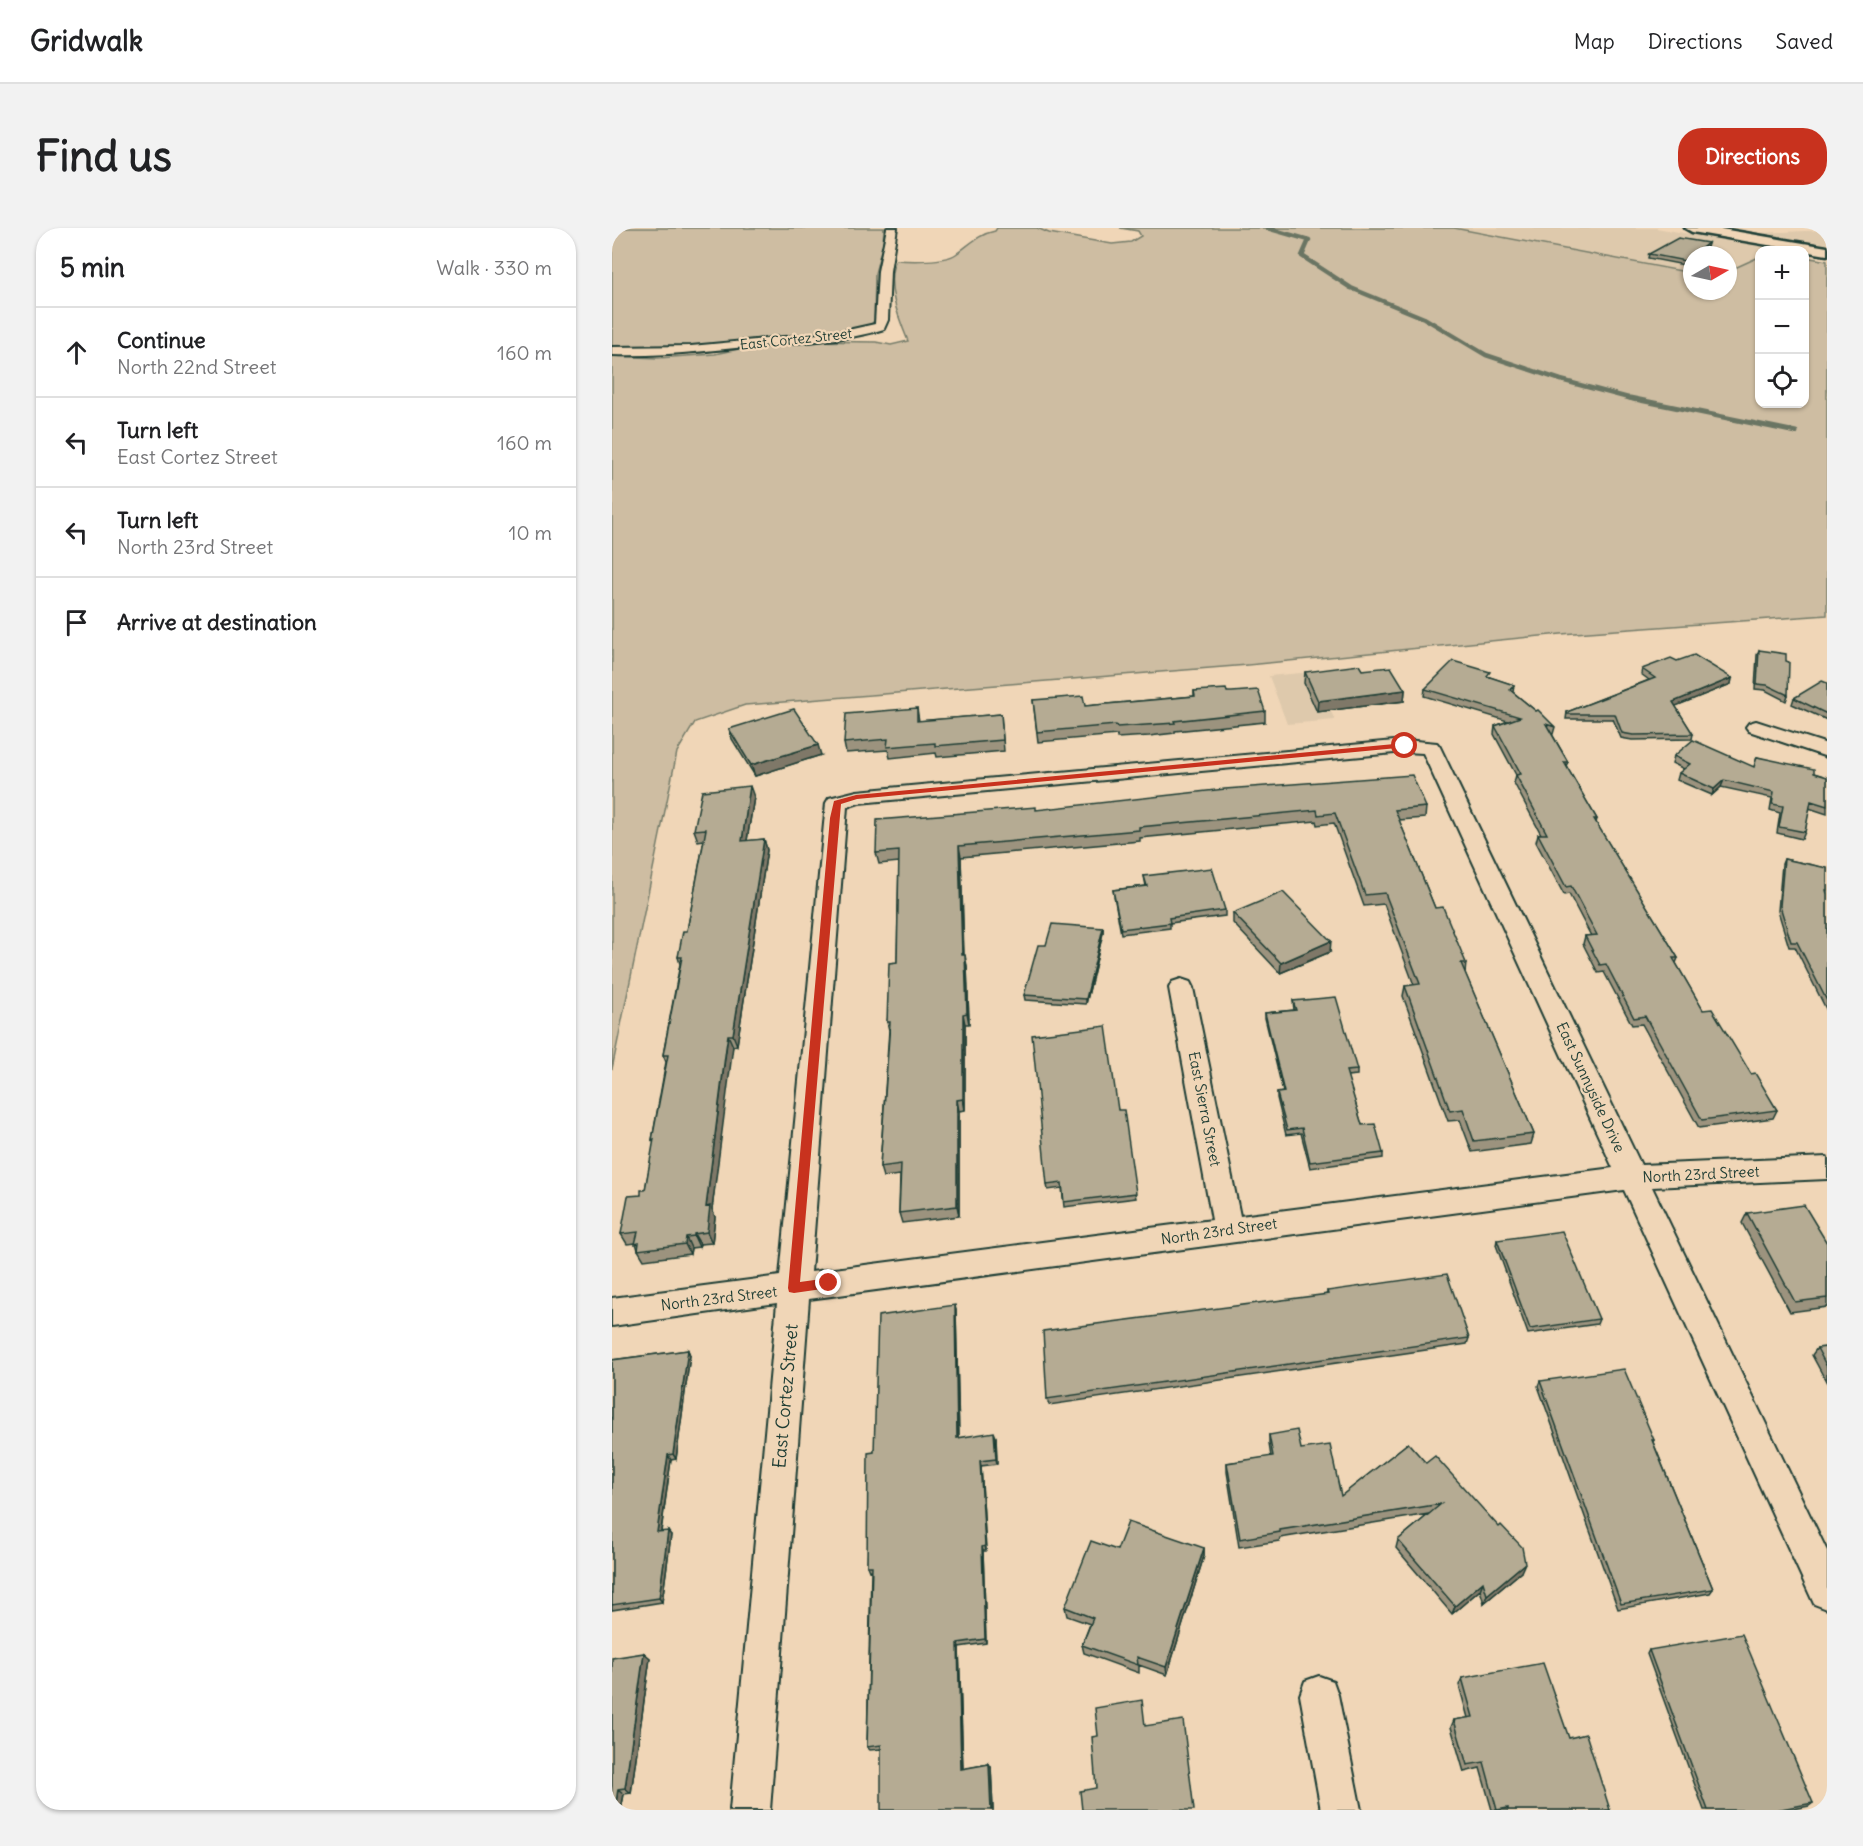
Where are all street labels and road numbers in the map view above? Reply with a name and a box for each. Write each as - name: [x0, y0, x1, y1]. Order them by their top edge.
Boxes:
- street label: East Cortez Street: [739, 324, 853, 354]
- street label: East Sunnyside Drive: [1552, 1019, 1630, 1155]
- street label: East Sierra Street: [1185, 1050, 1225, 1168]
- street label: North 23rd Street: [1642, 1161, 1760, 1187]
- street label: North 23rd Street: [1160, 1213, 1278, 1249]
- street label: North 23rd Street: [660, 1281, 778, 1315]
- street label: East Cortez Street: [767, 1323, 803, 1469]

